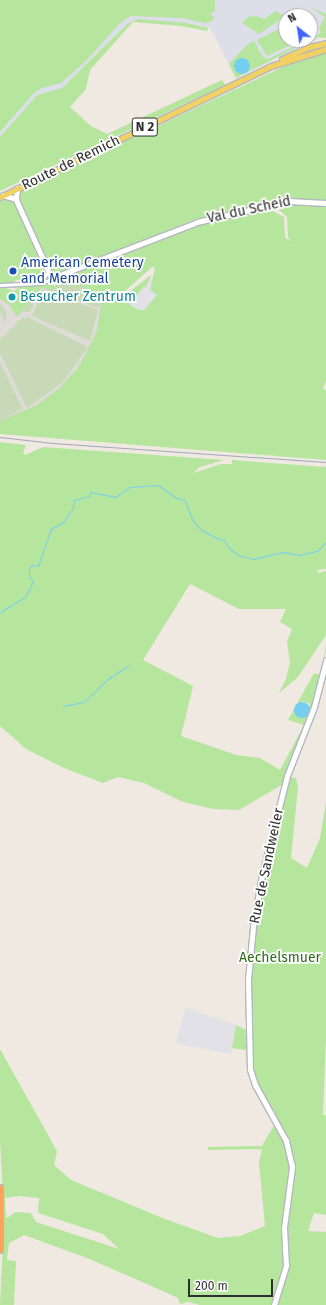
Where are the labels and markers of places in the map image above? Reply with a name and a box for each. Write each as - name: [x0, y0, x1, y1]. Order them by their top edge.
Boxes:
- place label: American Cemetery and Memorial: [21, 255, 144, 288]
- marker: American Cemetery and Memorial: [8, 266, 18, 276]
- place label: Besucher Zentrum: [20, 289, 136, 305]
- marker: Besucher Zentrum: [7, 292, 17, 302]

